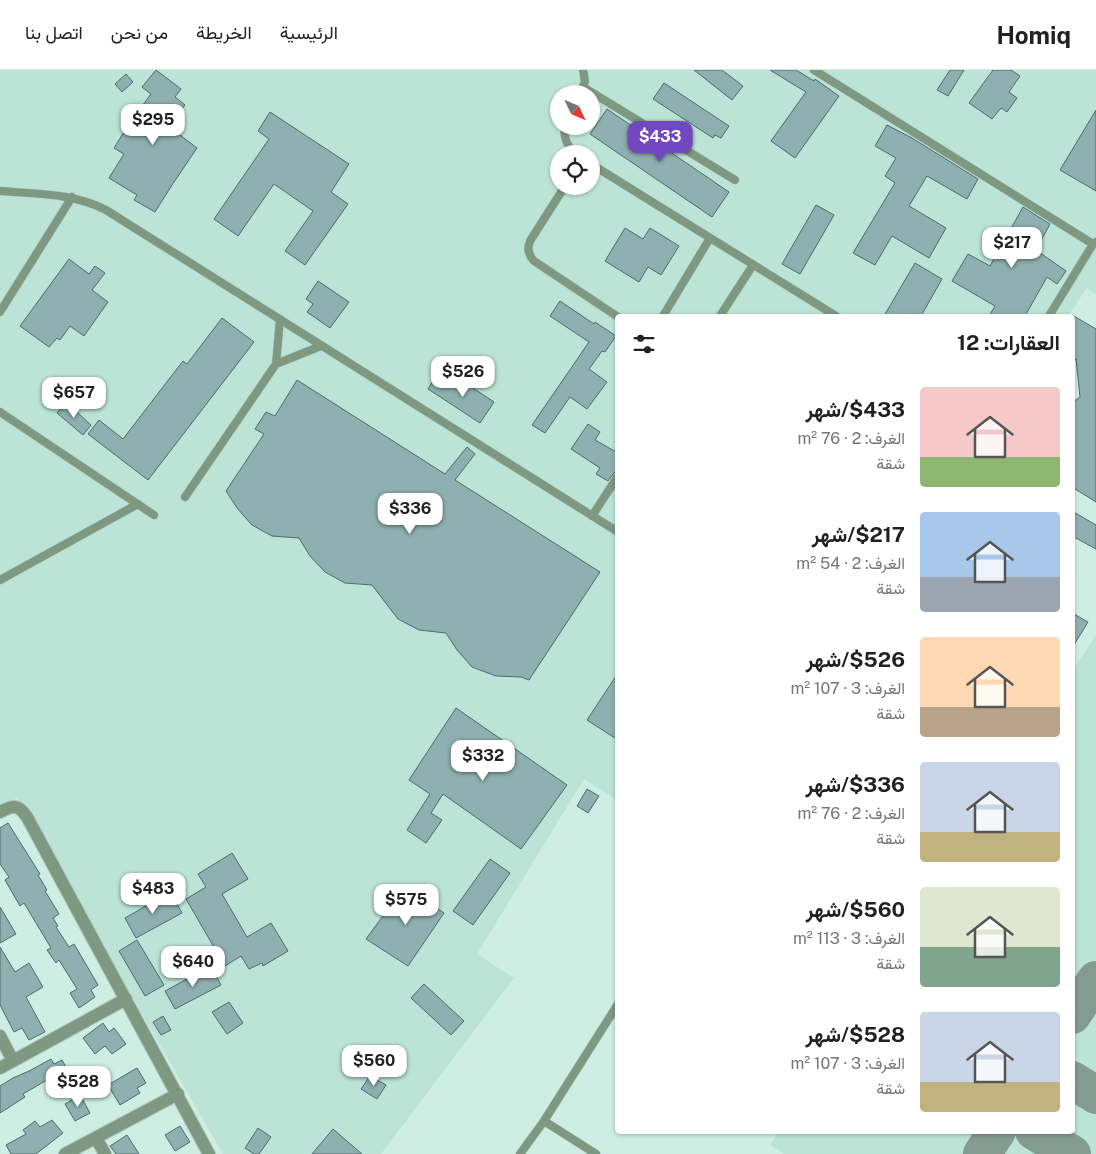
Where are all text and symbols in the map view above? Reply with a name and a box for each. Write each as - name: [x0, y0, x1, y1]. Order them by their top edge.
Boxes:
- text: Homiq: [997, 21, 1071, 49]
- text: اتصل بنا: [25, 22, 83, 43]
- text: من نحن: [111, 22, 168, 43]
- text: الخريطة: [196, 22, 252, 43]
- text: الرئيسية: [280, 22, 338, 43]
- north arrow: [550, 85, 600, 135]
- map controls: [550, 85, 600, 195]
- pin: $295: [123, 104, 183, 146]
- text: $295: [132, 110, 174, 129]
- pin: $433: [630, 121, 690, 163]
- text: $433: [639, 127, 681, 146]
- button: locate: [550, 145, 600, 195]
- pin: $217: [982, 226, 1042, 269]
- text: $217: [993, 233, 1031, 252]
- icon: filters: [630, 330, 658, 358]
- text: العقارات: 12: [957, 330, 1060, 355]
- pin: $526: [433, 356, 493, 398]
- text: $526: [442, 362, 484, 381]
- pin: $657: [44, 376, 104, 419]
- text: $657: [53, 383, 95, 402]
- text: $433/شهر: [806, 397, 905, 422]
- icon: home: [960, 407, 1020, 467]
- text: الغرف: 2 · 76 m²: [797, 429, 905, 448]
- text: شقة: [876, 454, 905, 473]
- pin: $336: [380, 492, 440, 535]
- text: $336: [389, 499, 431, 518]
- text: $217/شهر: [812, 522, 905, 547]
- icon: home: [960, 532, 1020, 592]
- text: الغرف: 2 · 54 m²: [796, 554, 905, 573]
- text: شقة: [876, 579, 905, 598]
- text: $526/شهر: [806, 647, 905, 672]
- icon: home: [960, 657, 1020, 717]
- text: الغرف: 3 · 107 m²: [791, 679, 905, 698]
- text: شقة: [876, 704, 905, 723]
- pin: $332: [453, 740, 513, 782]
- text: $332: [462, 746, 504, 765]
- text: $336/شهر: [805, 772, 905, 797]
- icon: home: [960, 782, 1020, 842]
- text: الغرف: 2 · 76 m²: [797, 804, 905, 823]
- text: شقة: [876, 829, 905, 848]
- pin: $483: [123, 872, 183, 915]
- text: $483: [132, 879, 174, 898]
- pin: $575: [376, 884, 436, 926]
- text: $575: [385, 890, 427, 909]
- text: $560/شهر: [806, 897, 905, 922]
- icon: home: [960, 907, 1020, 967]
- text: الغرف: 3 · 113 m²: [793, 929, 905, 948]
- pin: $640: [163, 946, 223, 988]
- text: $640: [172, 952, 214, 971]
- text: شقة: [876, 954, 905, 973]
- text: $528/شهر: [806, 1022, 905, 1047]
- icon: home: [960, 1032, 1020, 1092]
- pin: $560: [344, 1044, 404, 1087]
- text: $560: [353, 1051, 395, 1070]
- text: الغرف: 3 · 107 m²: [791, 1054, 905, 1073]
- pin: $528: [48, 1066, 108, 1108]
- text: $528: [57, 1072, 99, 1091]
- text: شقة: [876, 1079, 905, 1098]

